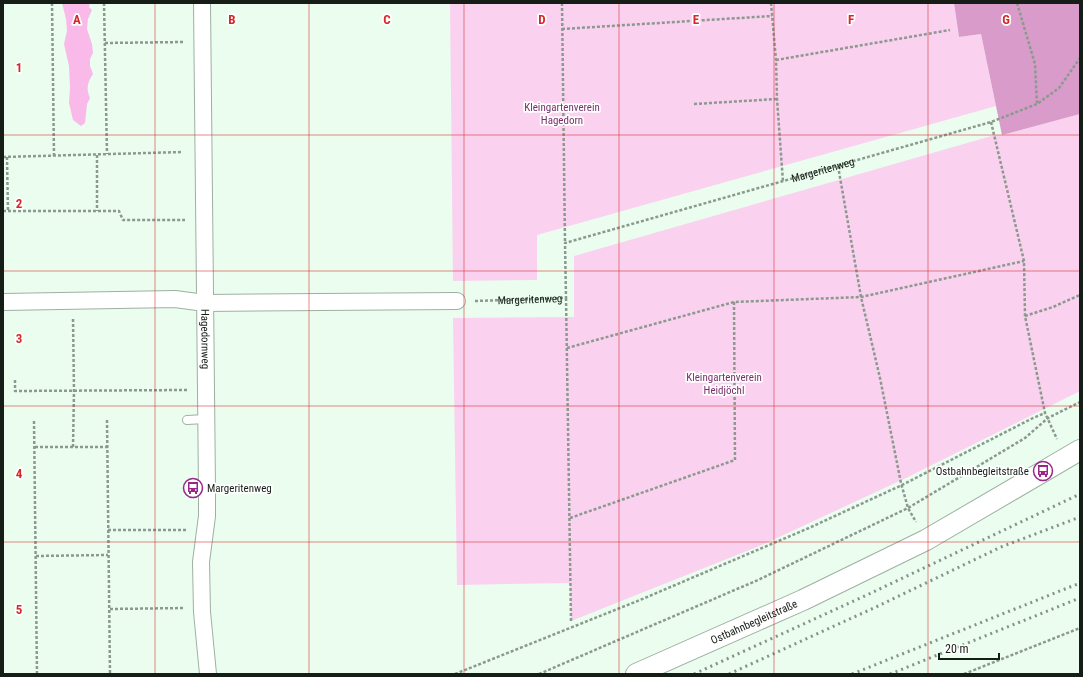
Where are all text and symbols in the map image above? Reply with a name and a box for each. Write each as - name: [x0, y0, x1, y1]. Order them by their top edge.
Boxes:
- text: A: [73, 12, 81, 27]
- text: B: [228, 12, 236, 27]
- text: C: [383, 12, 391, 27]
- text: D: [538, 12, 546, 27]
- text: E: [693, 12, 700, 27]
- text: F: [848, 12, 854, 27]
- text: G: [1002, 12, 1010, 27]
- text: 1: [16, 60, 22, 75]
- park label: Kleingartenverein Hagedorn: [524, 101, 600, 127]
- street label: Margeritenweg: [790, 155, 856, 185]
- text: 2: [16, 196, 23, 211]
- street label: Margeritenweg: [497, 292, 563, 307]
- street label: Hagedornweg: [198, 309, 212, 369]
- text: 3: [16, 331, 22, 346]
- park label: Kleingartenverein Heidjöchl: [686, 371, 762, 397]
- bus stop icon: Ostbahnbegleitstraße: [1032, 460, 1054, 482]
- place label: Ostbahnbegleitstraße: [936, 465, 1029, 478]
- text: 4: [16, 466, 23, 481]
- bus stop icon: Margeritenweg: [182, 477, 204, 499]
- place label: Margeritenweg: [207, 482, 272, 495]
- street label: Ostbahnbegleitstraße: [709, 597, 799, 647]
- text: 5: [16, 602, 23, 617]
- scale bar: [939, 635, 999, 661]
- text: 20 m: [945, 642, 969, 656]

